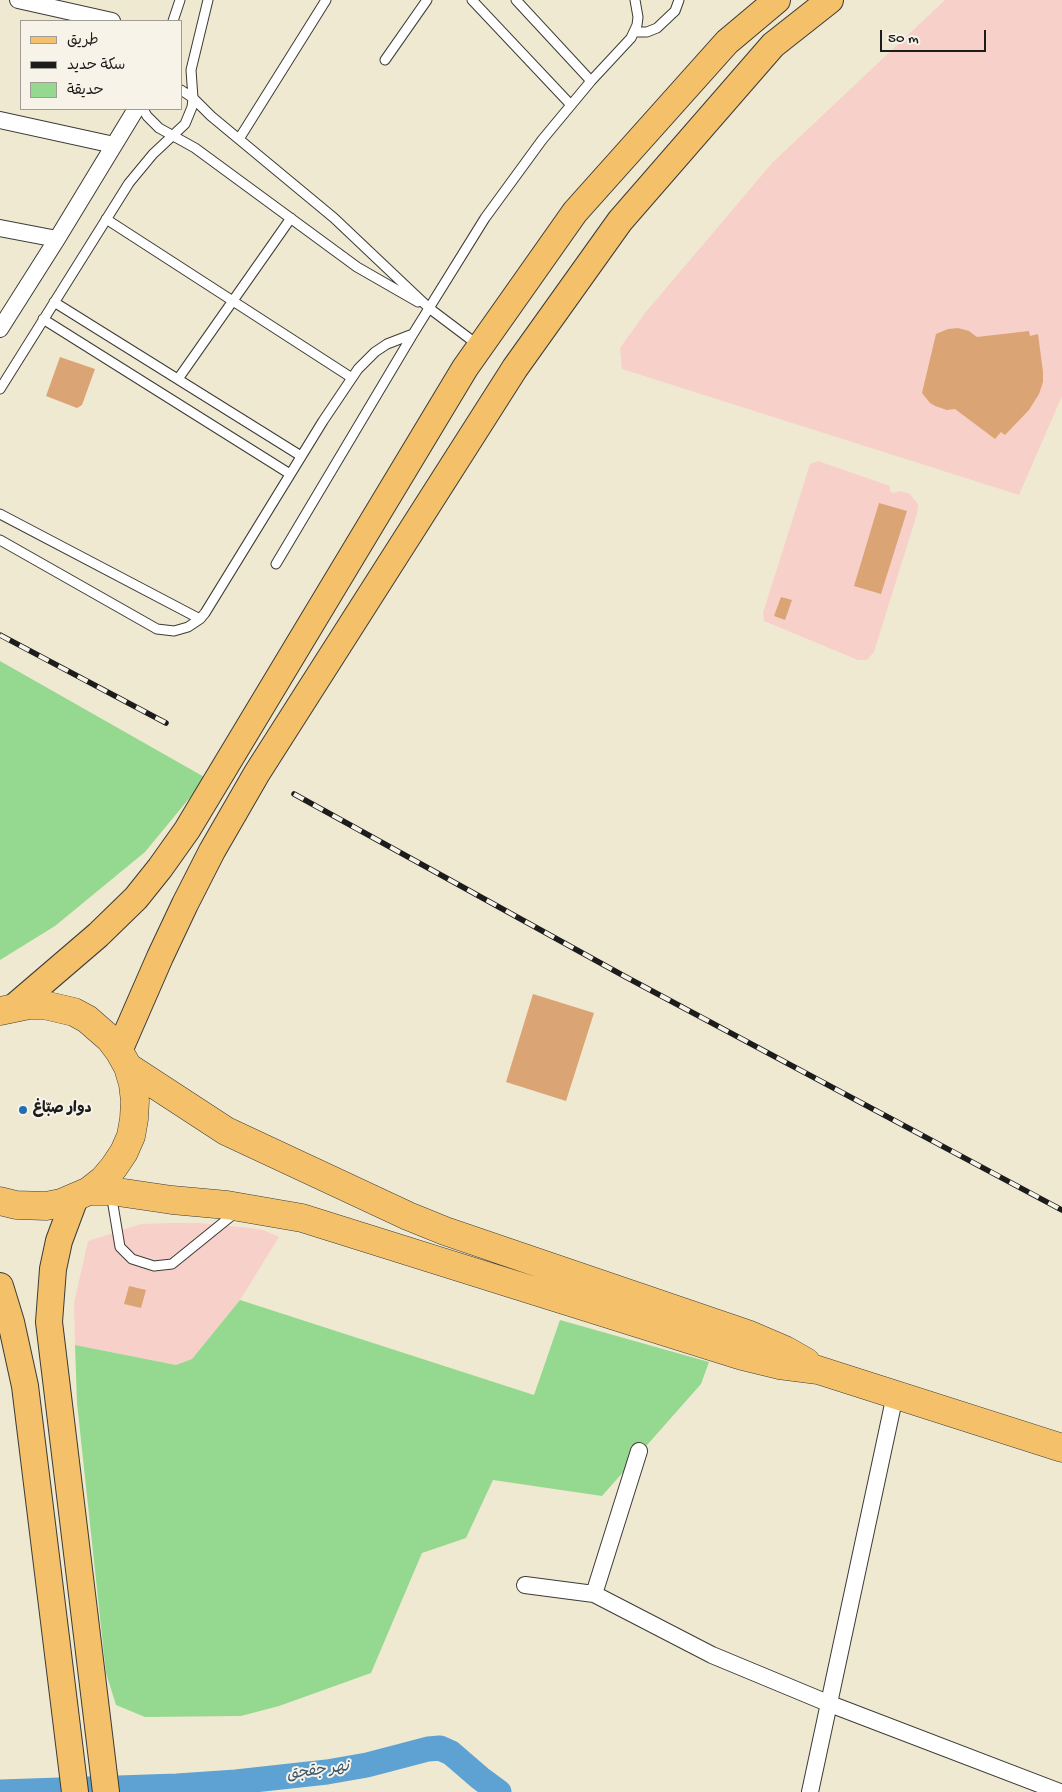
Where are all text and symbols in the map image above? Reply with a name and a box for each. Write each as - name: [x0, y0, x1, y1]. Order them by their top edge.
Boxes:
- legend: [20, 20, 182, 110]
- scale bar: [882, 20, 988, 52]
- text: 50 m: [888, 30, 919, 48]
- text: طريق: [67, 32, 99, 50]
- text: سكة حديد: [67, 57, 125, 75]
- text: حديقة: [67, 82, 104, 100]
- place label: دوار صبّاغ: [33, 1101, 92, 1119]
- marker: دوار صبّاغ: [17, 1104, 29, 1116]
- water label: نهر جقجق: [285, 1758, 351, 1786]

